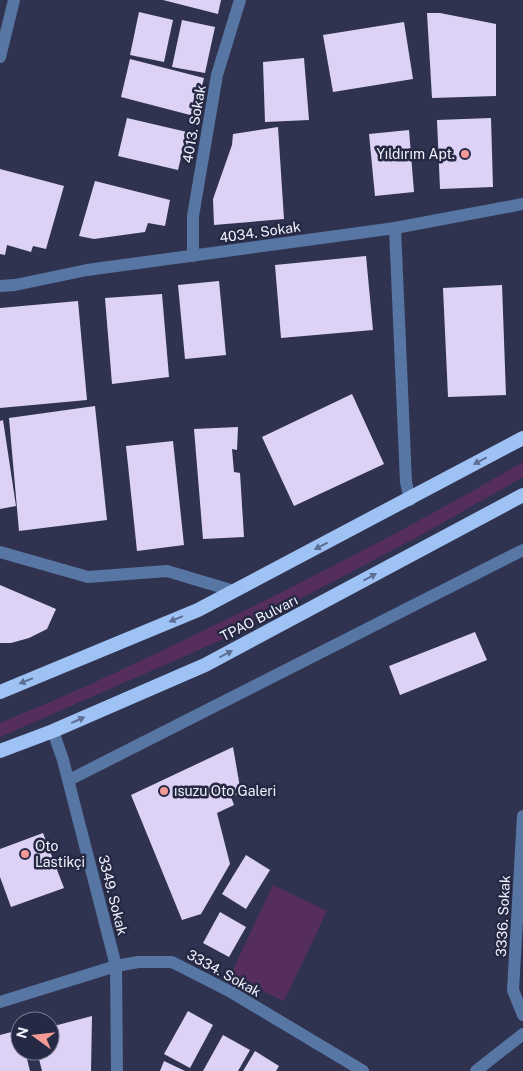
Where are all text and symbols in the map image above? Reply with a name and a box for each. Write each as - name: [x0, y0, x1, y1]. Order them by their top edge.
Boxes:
- street label: 4013. Sokak: [179, 84, 209, 164]
- place label: Yıldırım Apt.: [376, 146, 455, 162]
- marker: Yıldırım Apt.: [459, 148, 471, 160]
- street label: 4034. Sokak: [218, 218, 302, 246]
- one-way arrow: [473, 457, 487, 466]
- one-way arrow: [314, 542, 328, 550]
- one-way arrow: [363, 573, 376, 582]
- street label: TPAO Bulvarı: [218, 592, 300, 644]
- one-way arrow: [168, 615, 183, 623]
- one-way arrow: [219, 650, 233, 658]
- one-way arrow: [19, 677, 33, 685]
- one-way arrow: [71, 716, 85, 724]
- place label: ısuzu Oto Galeri: [174, 783, 276, 799]
- marker: ısuzu Oto Galeri: [158, 785, 170, 797]
- place label: Oto Lastikçi: [35, 838, 85, 870]
- marker: Oto Lastikçi: [19, 848, 31, 860]
- street label: 3349. Sokak: [95, 853, 131, 937]
- street label: 3336. Sokak: [493, 875, 513, 957]
- street label: 3334. Sokak: [184, 946, 264, 1000]
- north arrow: [10, 1011, 60, 1061]
- text: N: [13, 1025, 32, 1040]

